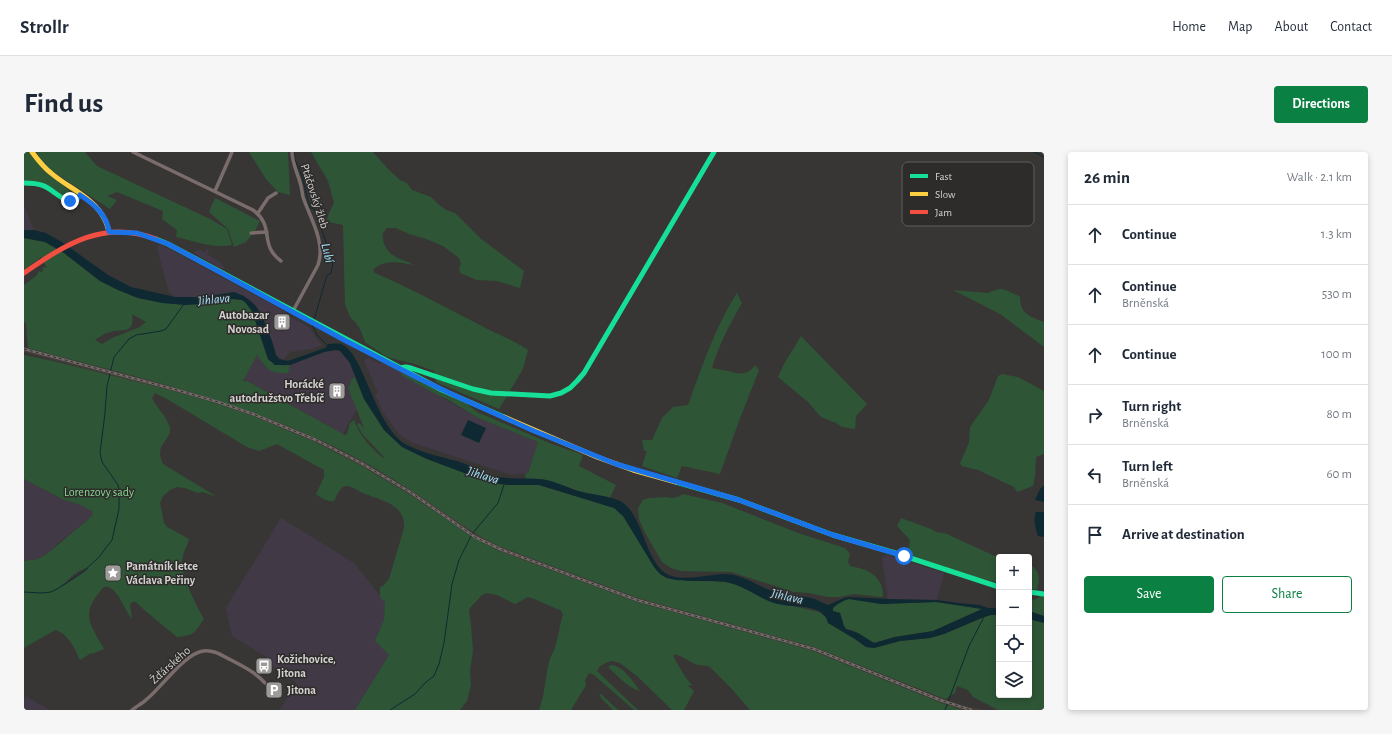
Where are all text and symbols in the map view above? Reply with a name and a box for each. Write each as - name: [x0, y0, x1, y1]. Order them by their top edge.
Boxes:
- text: Strollr: [20, 18, 69, 37]
- text: Home: [1172, 20, 1206, 34]
- text: Map: [1228, 20, 1252, 34]
- text: About: [1274, 20, 1308, 34]
- text: Contact: [1330, 20, 1372, 34]
- button: Directions: [1274, 86, 1368, 123]
- text: Find us: [24, 90, 103, 118]
- street label: Ptáčovský žleb: [298, 162, 331, 230]
- legend: [902, 162, 1034, 226]
- text: 26 min: [1084, 169, 1130, 186]
- text: Fast: [935, 171, 953, 182]
- text: Walk · 2.1 km: [1287, 171, 1352, 184]
- text: Slow: [935, 189, 956, 200]
- route end: [61, 192, 79, 210]
- text: Jam: [935, 207, 952, 218]
- icon: ahead: [1084, 224, 1106, 246]
- text: Continue: [1122, 227, 1177, 242]
- text: 1.3 km: [1321, 228, 1352, 241]
- water label: Lubí: [318, 242, 336, 265]
- text: Continue: [1122, 279, 1177, 294]
- icon: ahead: [1084, 284, 1106, 306]
- text: 530 m: [1322, 288, 1352, 301]
- water label: Jihlava: [196, 292, 231, 308]
- text: Brněnská: [1122, 297, 1169, 310]
- place label: Autobazar Novosad: [219, 309, 270, 335]
- building icon: Autobazar Novosad: [272, 312, 292, 332]
- icon: ahead: [1084, 344, 1106, 366]
- text: Continue: [1122, 347, 1177, 362]
- text: 100 m: [1321, 348, 1352, 361]
- place label: Horácké autodružstvo Třebíč: [229, 378, 324, 404]
- building icon: Horácké autodružstvo Třebíč: [327, 381, 347, 401]
- text: Turn right: [1122, 399, 1181, 414]
- icon: right: [1084, 404, 1106, 426]
- text: 80 m: [1326, 408, 1352, 421]
- text: Brněnská: [1122, 417, 1169, 430]
- text: Turn left: [1122, 459, 1173, 474]
- icon: left: [1084, 464, 1106, 486]
- water label: Jihlava: [465, 465, 501, 487]
- text: 60 m: [1326, 468, 1352, 481]
- text: Brněnská: [1122, 477, 1169, 490]
- park label: Lorenzovy sady: [64, 486, 134, 499]
- icon: arrive: [1084, 524, 1106, 546]
- text: Arrive at destination: [1122, 527, 1245, 542]
- route start: [895, 547, 913, 565]
- map controls: [996, 554, 1032, 698]
- button: +: [996, 554, 1032, 590]
- place label: Památník letce Václava Peřiny: [126, 560, 198, 587]
- place icon: Památník letce Václava Peřiny: [103, 563, 123, 583]
- button: Save: [1084, 576, 1214, 613]
- button: Share: [1222, 576, 1352, 613]
- water label: Jihlava: [769, 587, 804, 607]
- button: −: [996, 590, 1032, 626]
- button: locate: [996, 626, 1032, 662]
- street label: Žďárského: [147, 643, 192, 686]
- place label: Kožichovice, Jitona: [277, 653, 336, 679]
- bus stop icon: Kožichovice, Jitona: [254, 656, 274, 676]
- button: layers: [996, 662, 1032, 698]
- parking icon: Jitona: [264, 680, 284, 700]
- place label: Jitona: [287, 684, 316, 696]

